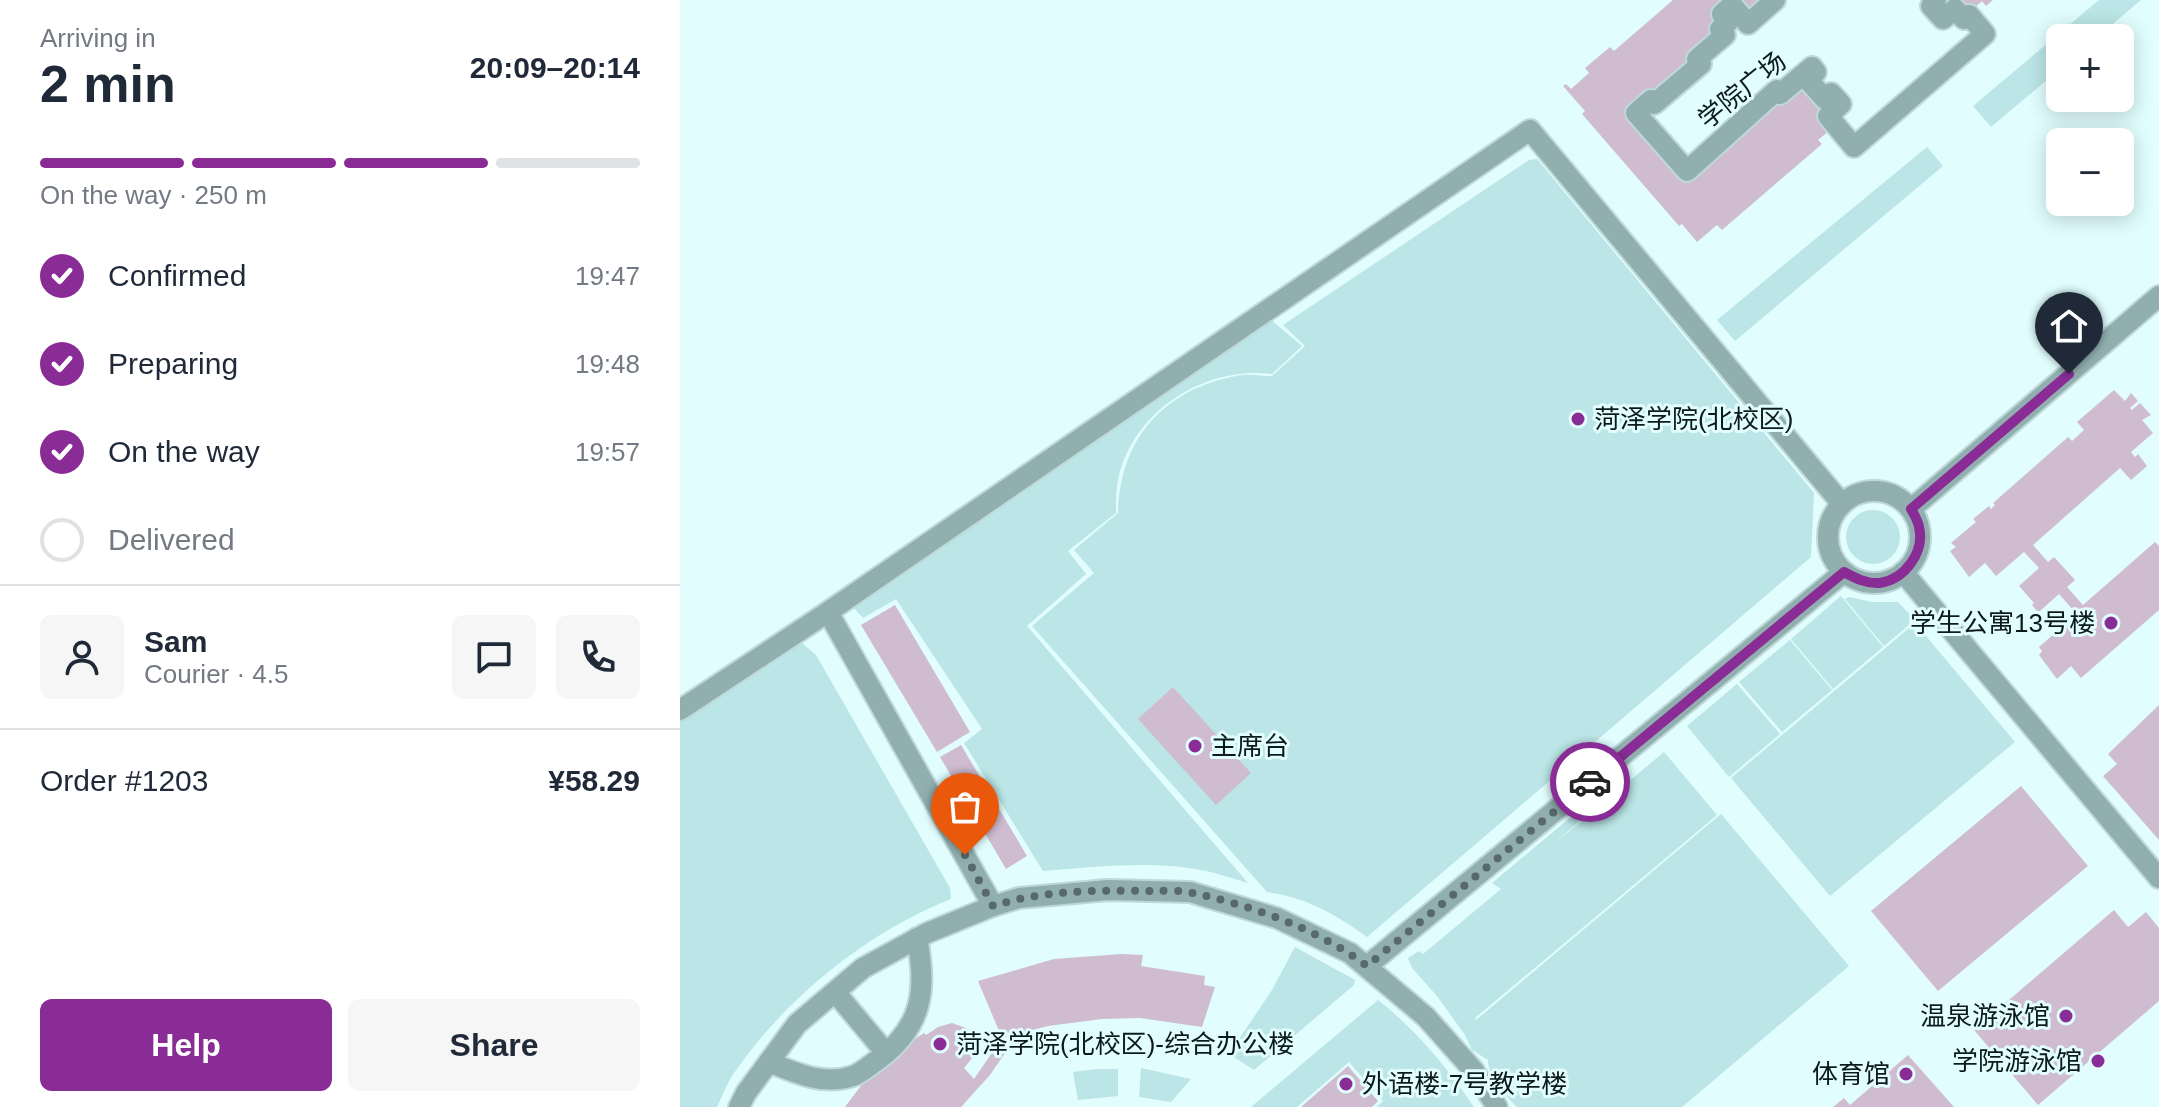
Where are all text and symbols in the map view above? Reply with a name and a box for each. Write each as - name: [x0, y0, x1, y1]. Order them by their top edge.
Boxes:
- text: Arriving in: [40, 23, 156, 53]
- map controls: [2046, 24, 2134, 216]
- button: +: [2046, 24, 2134, 112]
- street label: 学院广场: [1692, 46, 1792, 134]
- text: 20:09–20:14: [470, 51, 640, 84]
- text: 2 min: [40, 55, 176, 113]
- button: −: [2046, 128, 2134, 216]
- text: On the way · 250 m: [40, 180, 267, 210]
- icon: check: [40, 254, 84, 298]
- text: Confirmed: [108, 259, 246, 292]
- text: 19:47: [575, 261, 640, 291]
- pin: [2035, 292, 2103, 374]
- icon: home: [2047, 304, 2091, 348]
- icon: check: [40, 342, 84, 386]
- text: Preparing: [108, 347, 238, 380]
- text: 19:48: [575, 349, 640, 379]
- place label: 菏泽学院(北校区): [1594, 404, 1793, 434]
- marker: 菏泽学院(北校区): [1569, 410, 1587, 428]
- icon: check: [40, 430, 84, 474]
- text: On the way: [108, 435, 260, 468]
- text: 19:57: [575, 437, 640, 467]
- text: Delivered: [108, 523, 235, 556]
- place label: 学生公寓13号楼: [1910, 608, 2095, 638]
- marker: 学生公寓13号楼: [2102, 614, 2120, 632]
- button: person: [40, 615, 124, 699]
- button: chat: [452, 615, 536, 699]
- button: phone: [556, 615, 640, 699]
- text: Sam: [144, 625, 207, 658]
- text: Courier · 4.5: [144, 659, 289, 689]
- place label: 主席台: [1211, 731, 1289, 761]
- marker: 主席台: [1186, 737, 1204, 755]
- courier: [1550, 742, 1630, 822]
- icon: car: [1568, 760, 1612, 804]
- text: Order #1203: [40, 764, 208, 797]
- text: ¥58.29: [548, 764, 640, 797]
- pin: [931, 773, 999, 855]
- icon: bag: [943, 785, 987, 829]
- button: Help: [40, 999, 332, 1091]
- button: Share: [348, 999, 640, 1091]
- place label: 温泉游泳馆: [1920, 1001, 2050, 1031]
- marker: 温泉游泳馆: [2057, 1007, 2075, 1025]
- place label: 菏泽学院(北校区)-综合办公楼: [956, 1029, 1294, 1059]
- marker: 菏泽学院(北校区)-综合办公楼: [931, 1035, 949, 1053]
- place label: 学院游泳馆: [1952, 1046, 2082, 1076]
- marker: 学院游泳馆: [2089, 1052, 2107, 1070]
- place label: 体育馆: [1812, 1059, 1890, 1089]
- marker: 体育馆: [1897, 1065, 1915, 1083]
- place label: 外语楼-7号教学楼: [1362, 1069, 1567, 1099]
- marker: 外语楼-7号教学楼: [1337, 1075, 1355, 1093]

